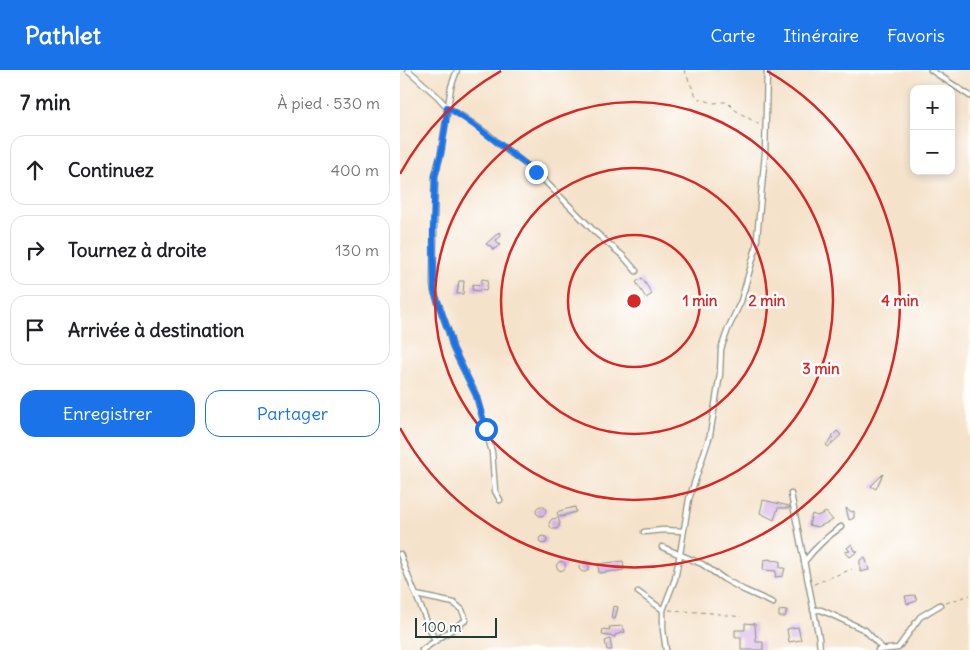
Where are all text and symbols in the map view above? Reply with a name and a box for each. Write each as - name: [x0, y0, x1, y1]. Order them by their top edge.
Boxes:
- text: Pathlet: [25, 20, 101, 50]
- text: Carte: [710, 24, 755, 47]
- text: Itinéraire: [783, 24, 859, 47]
- text: Favoris: [887, 24, 945, 47]
- map controls: [910, 85, 955, 175]
- button: +: [910, 85, 955, 130]
- text: 7 min: [20, 89, 71, 116]
- text: À pied · 530 m: [277, 93, 380, 113]
- button: −: [910, 130, 955, 175]
- icon: ahead: [21, 156, 49, 184]
- text: Continuez: [68, 158, 154, 182]
- text: 400 m: [331, 160, 379, 180]
- route end: [525, 161, 548, 184]
- icon: right: [21, 236, 49, 264]
- text: Tournez à droite: [68, 238, 207, 262]
- text: 130 m: [335, 240, 379, 260]
- text: 1 min: [683, 291, 718, 310]
- text: 2 min: [749, 291, 786, 310]
- text: 4 min: [881, 291, 919, 310]
- centre of rings: [625, 292, 643, 310]
- icon: arrive: [21, 316, 49, 344]
- text: Arrivée à destination: [68, 318, 244, 342]
- text: 3 min: [802, 359, 840, 378]
- button: Enregistrer: [20, 390, 195, 437]
- button: Partager: [205, 390, 380, 437]
- route start: [475, 418, 498, 441]
- scale bar: [415, 615, 498, 638]
- text: 100 m: [422, 618, 462, 636]

